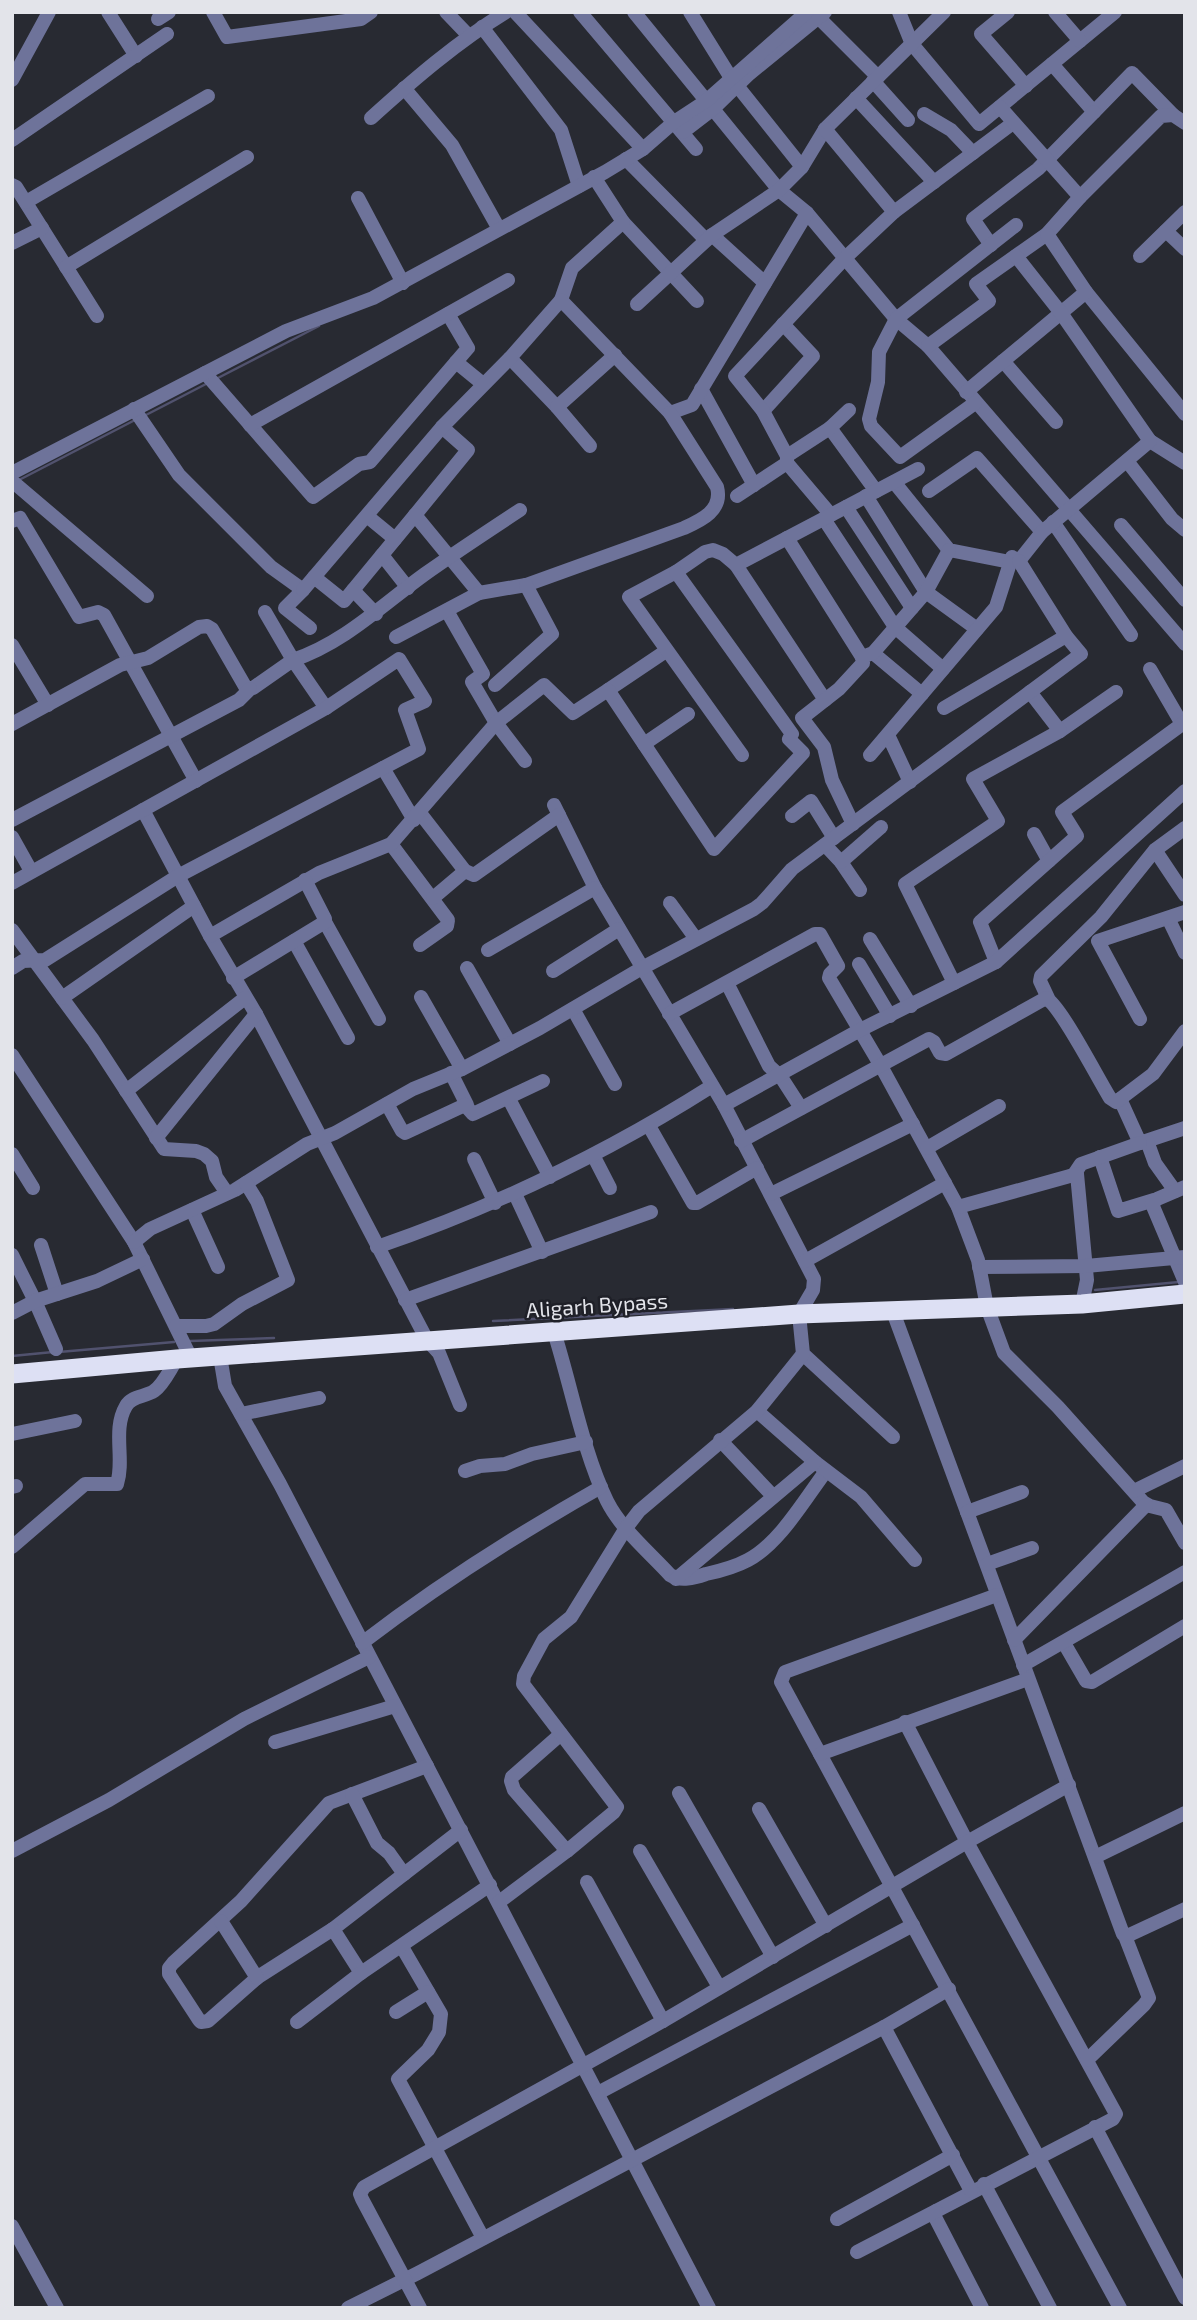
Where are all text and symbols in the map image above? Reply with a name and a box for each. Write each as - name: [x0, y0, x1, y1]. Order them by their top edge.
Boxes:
- street label: Aligarh Bypass: [525, 1287, 669, 1322]

